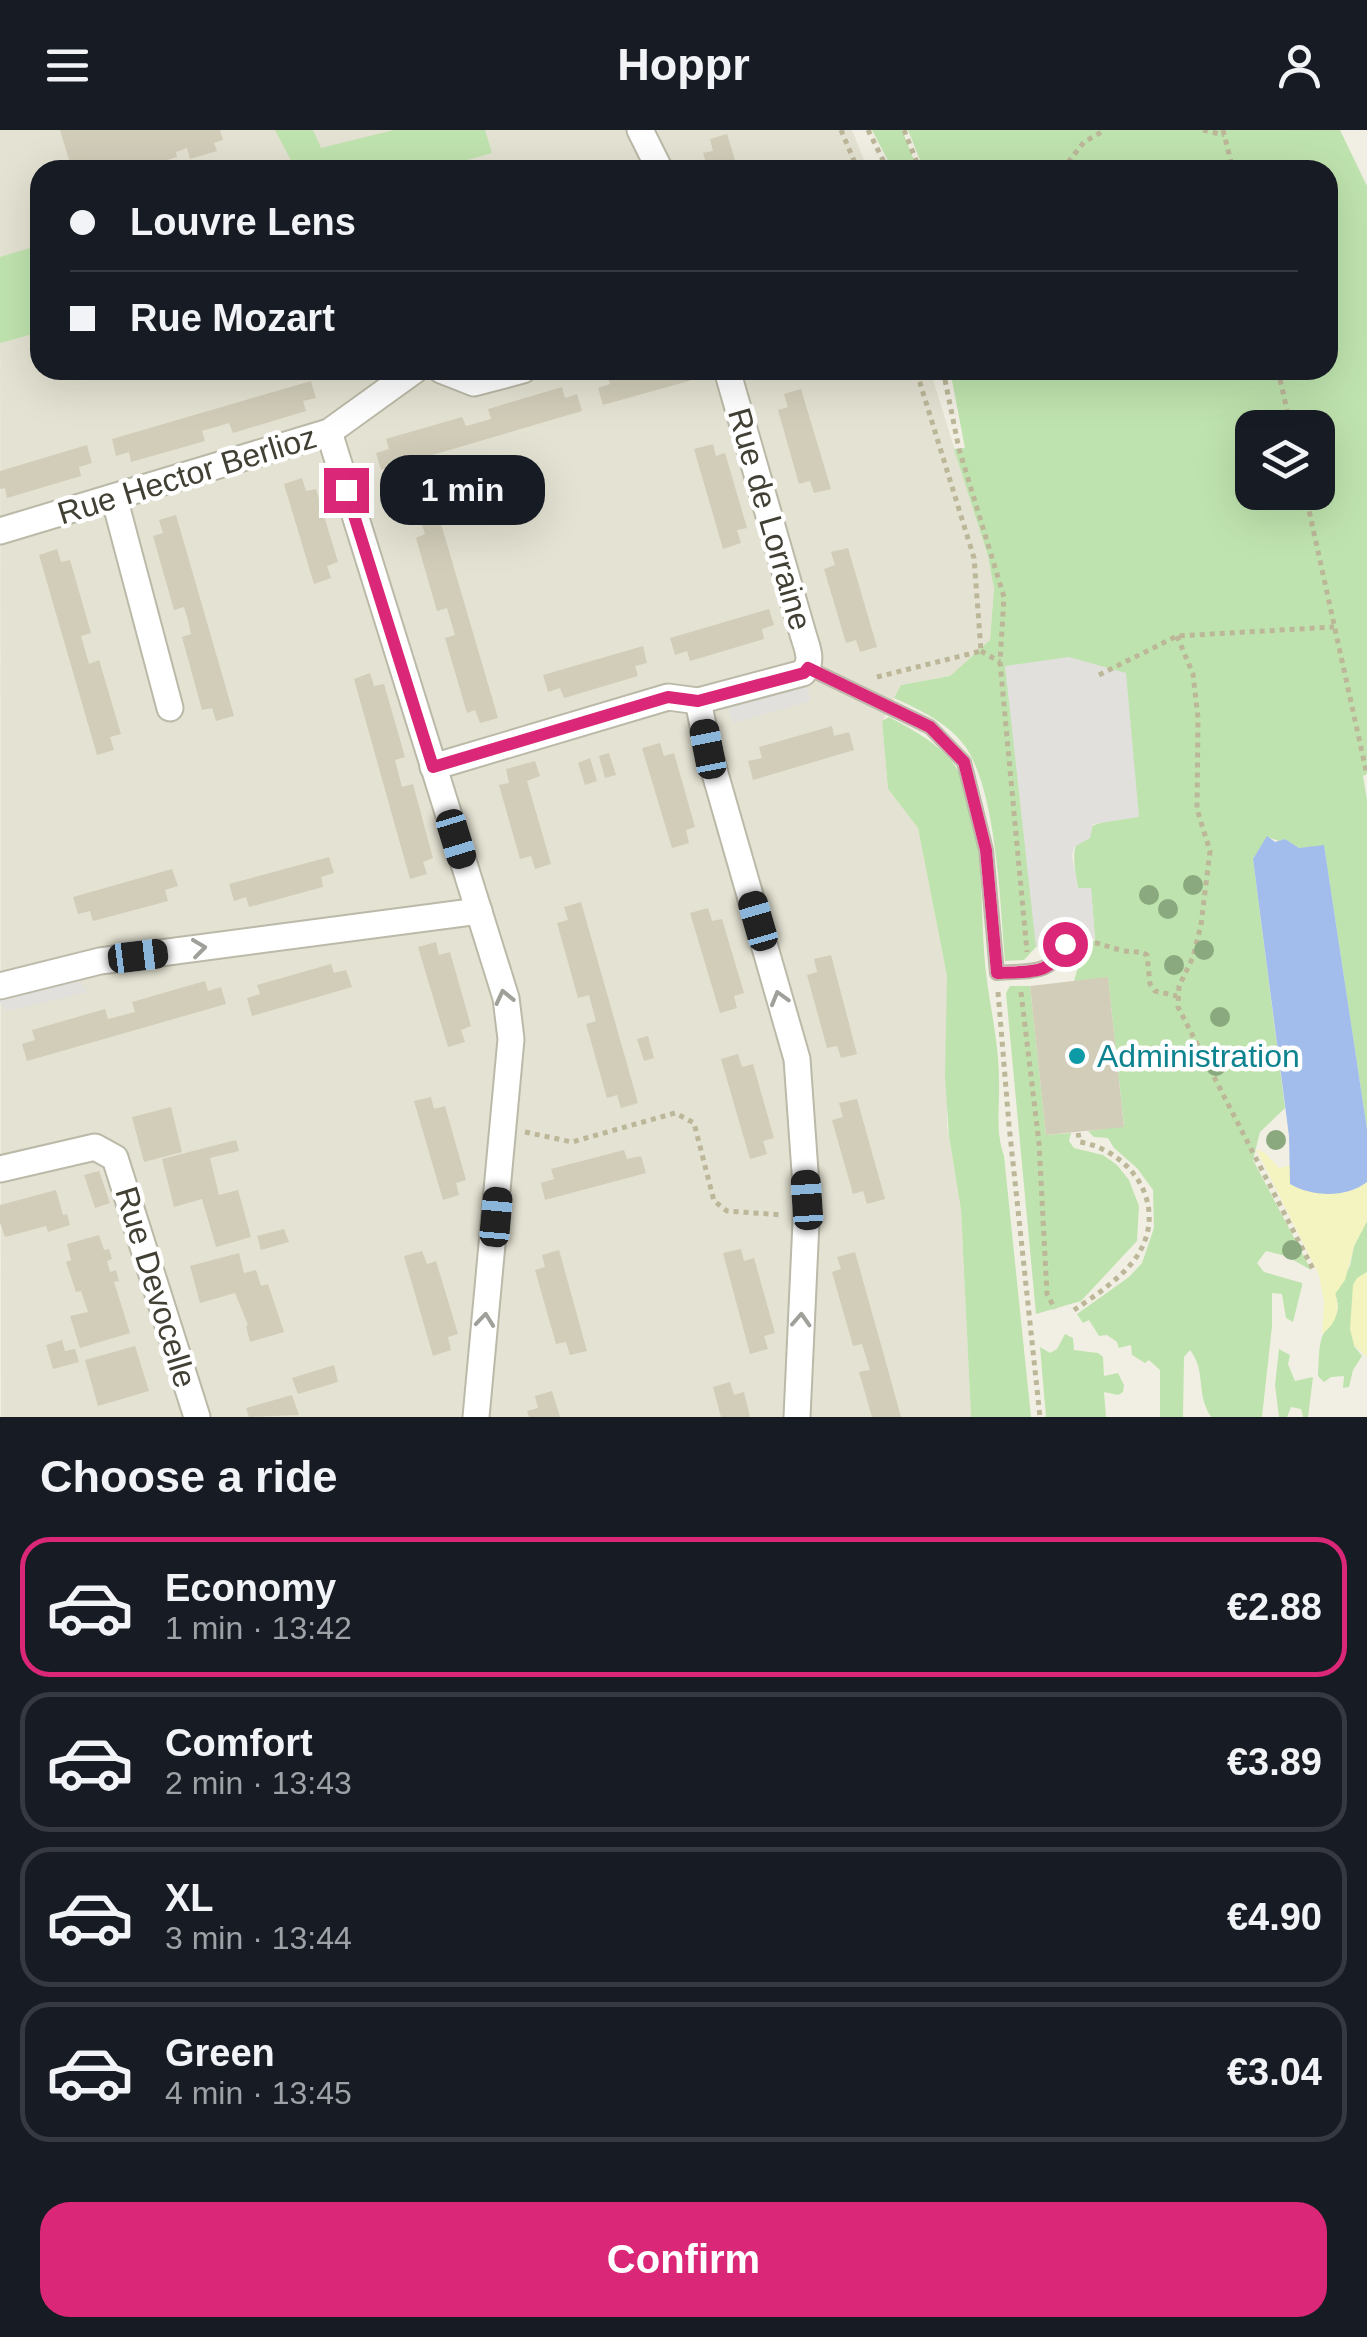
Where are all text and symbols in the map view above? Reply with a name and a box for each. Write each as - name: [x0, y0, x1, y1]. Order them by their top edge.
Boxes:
- icon: menu: [40, 38, 95, 93]
- icon: person: [1272, 38, 1327, 93]
- text: Hoppr: [617, 39, 750, 90]
- text: Louvre Lens: [130, 201, 356, 243]
- text: Rue Mozart: [130, 297, 335, 339]
- street label: Rue de Lorraine: [721, 404, 819, 634]
- map controls: [1235, 410, 1335, 510]
- button: layers: [1235, 410, 1335, 510]
- street label: Rue Hector Berlioz: [53, 419, 321, 531]
- callout: 1 min: [381, 455, 546, 525]
- route end: [324, 468, 369, 513]
- text: 1 min: [421, 472, 504, 508]
- car: [688, 717, 728, 781]
- car: [433, 806, 479, 872]
- car: [735, 888, 781, 954]
- route start: [1043, 922, 1088, 967]
- car: [106, 937, 170, 975]
- one-way arrow: [191, 938, 207, 959]
- one-way arrow: [495, 989, 516, 1006]
- one-way arrow: [770, 989, 791, 1007]
- place label: Administration: [1097, 1038, 1300, 1074]
- marker: Administration: [1066, 1045, 1088, 1067]
- car: [790, 1169, 824, 1231]
- street label: Rue Devocelle: [108, 1182, 204, 1392]
- car: [478, 1186, 514, 1248]
- one-way arrow: [791, 1311, 812, 1327]
- one-way arrow: [474, 1312, 496, 1328]
- text: Choose a ride: [40, 1451, 338, 1502]
- icon: car: [45, 1562, 135, 1652]
- text: Economy: [165, 1567, 336, 1609]
- text: €2.88: [1227, 1586, 1322, 1628]
- text: 1 min · 13:42: [165, 1610, 352, 1646]
- icon: car: [45, 1717, 135, 1807]
- text: Comfort: [165, 1722, 313, 1764]
- text: €3.89: [1227, 1741, 1322, 1783]
- text: 2 min · 13:43: [165, 1765, 352, 1801]
- icon: car: [45, 1872, 135, 1962]
- text: XL: [165, 1877, 214, 1919]
- text: €4.90: [1227, 1896, 1322, 1938]
- text: 3 min · 13:44: [165, 1920, 352, 1956]
- icon: car: [45, 2027, 135, 2117]
- text: Green: [165, 2032, 275, 2074]
- text: €3.04: [1227, 2051, 1322, 2093]
- text: 4 min · 13:45: [165, 2075, 352, 2111]
- button: Confirm: [40, 2202, 1327, 2317]

